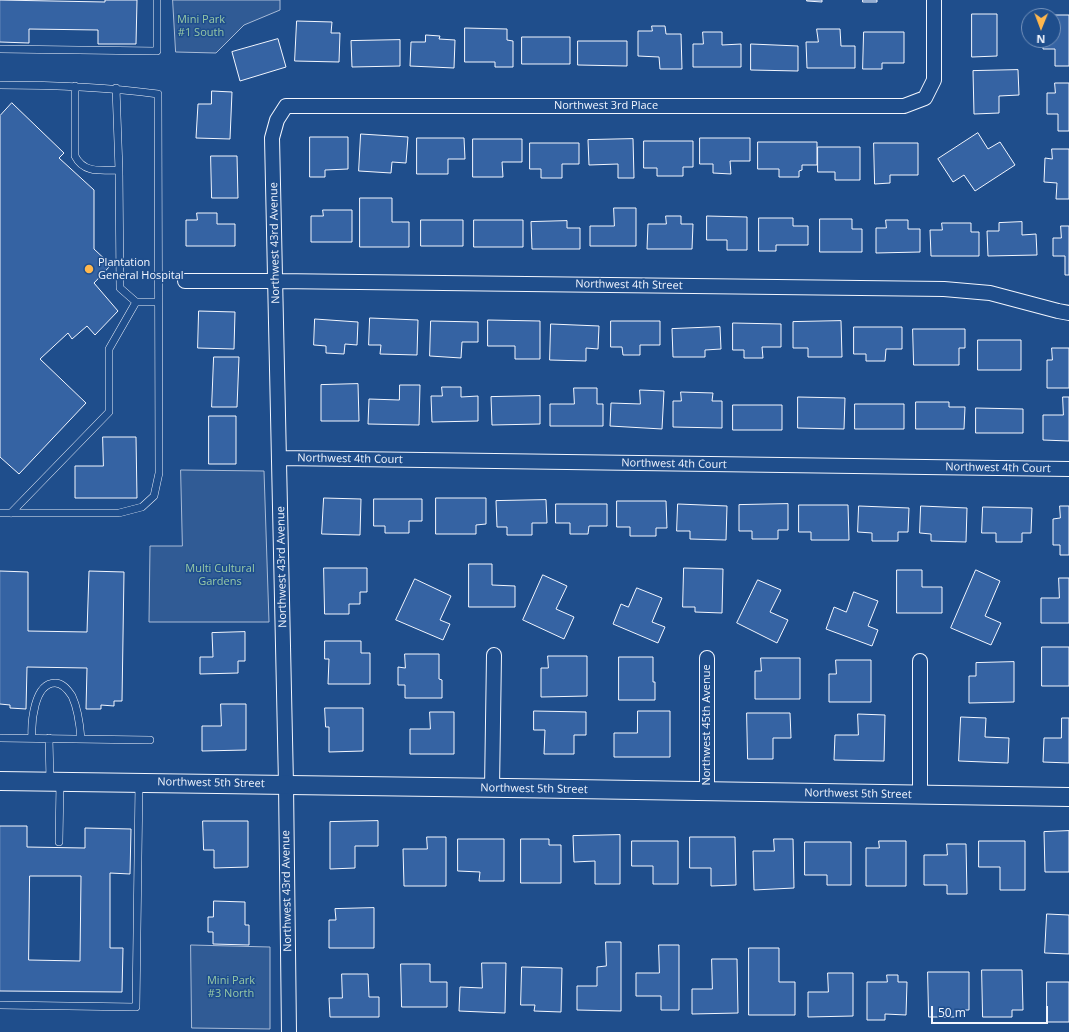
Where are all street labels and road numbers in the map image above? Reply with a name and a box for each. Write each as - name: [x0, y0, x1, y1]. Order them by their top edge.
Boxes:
- street label: Northwest 3rd Place: [554, 99, 658, 113]
- street label: Northwest 43rd Avenue: [267, 182, 283, 304]
- street label: Northwest 4th Street: [575, 277, 683, 293]
- street label: Northwest 4th Court: [297, 451, 403, 467]
- street label: Northwest 4th Court: [621, 456, 727, 472]
- street label: Northwest 4th Court: [945, 460, 1051, 476]
- street label: Northwest 43rd Avenue: [274, 506, 290, 628]
- street label: Northwest 45th Avenue: [700, 664, 714, 786]
- street label: Northwest 5th Street: [157, 775, 265, 791]
- street label: Northwest 5th Street: [480, 781, 588, 797]
- street label: Northwest 5th Street: [804, 786, 912, 802]
- street label: Northwest 43rd Avenue: [279, 830, 295, 952]

